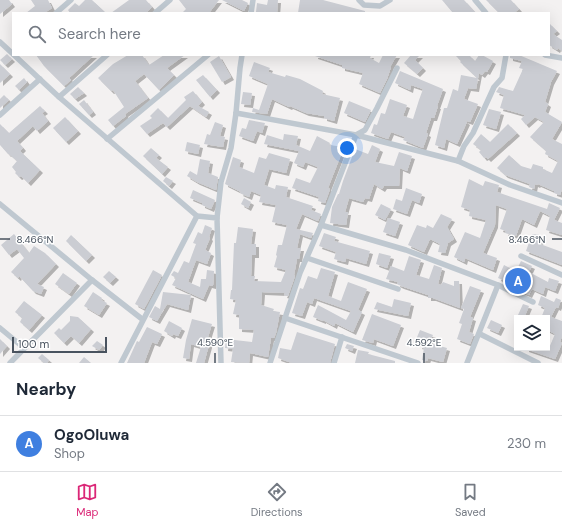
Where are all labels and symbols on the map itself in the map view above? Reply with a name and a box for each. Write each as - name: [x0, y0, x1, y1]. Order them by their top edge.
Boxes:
- your location: [337, 138, 357, 158]
- text: 8.466°N: [16, 233, 54, 246]
- text: 8.466°N: [508, 233, 546, 246]
- pin: A: [505, 266, 531, 296]
- scale bar: [12, 335, 107, 354]
- text: 4.590°E: [197, 336, 233, 349]
- text: 4.592°E: [407, 336, 442, 349]

